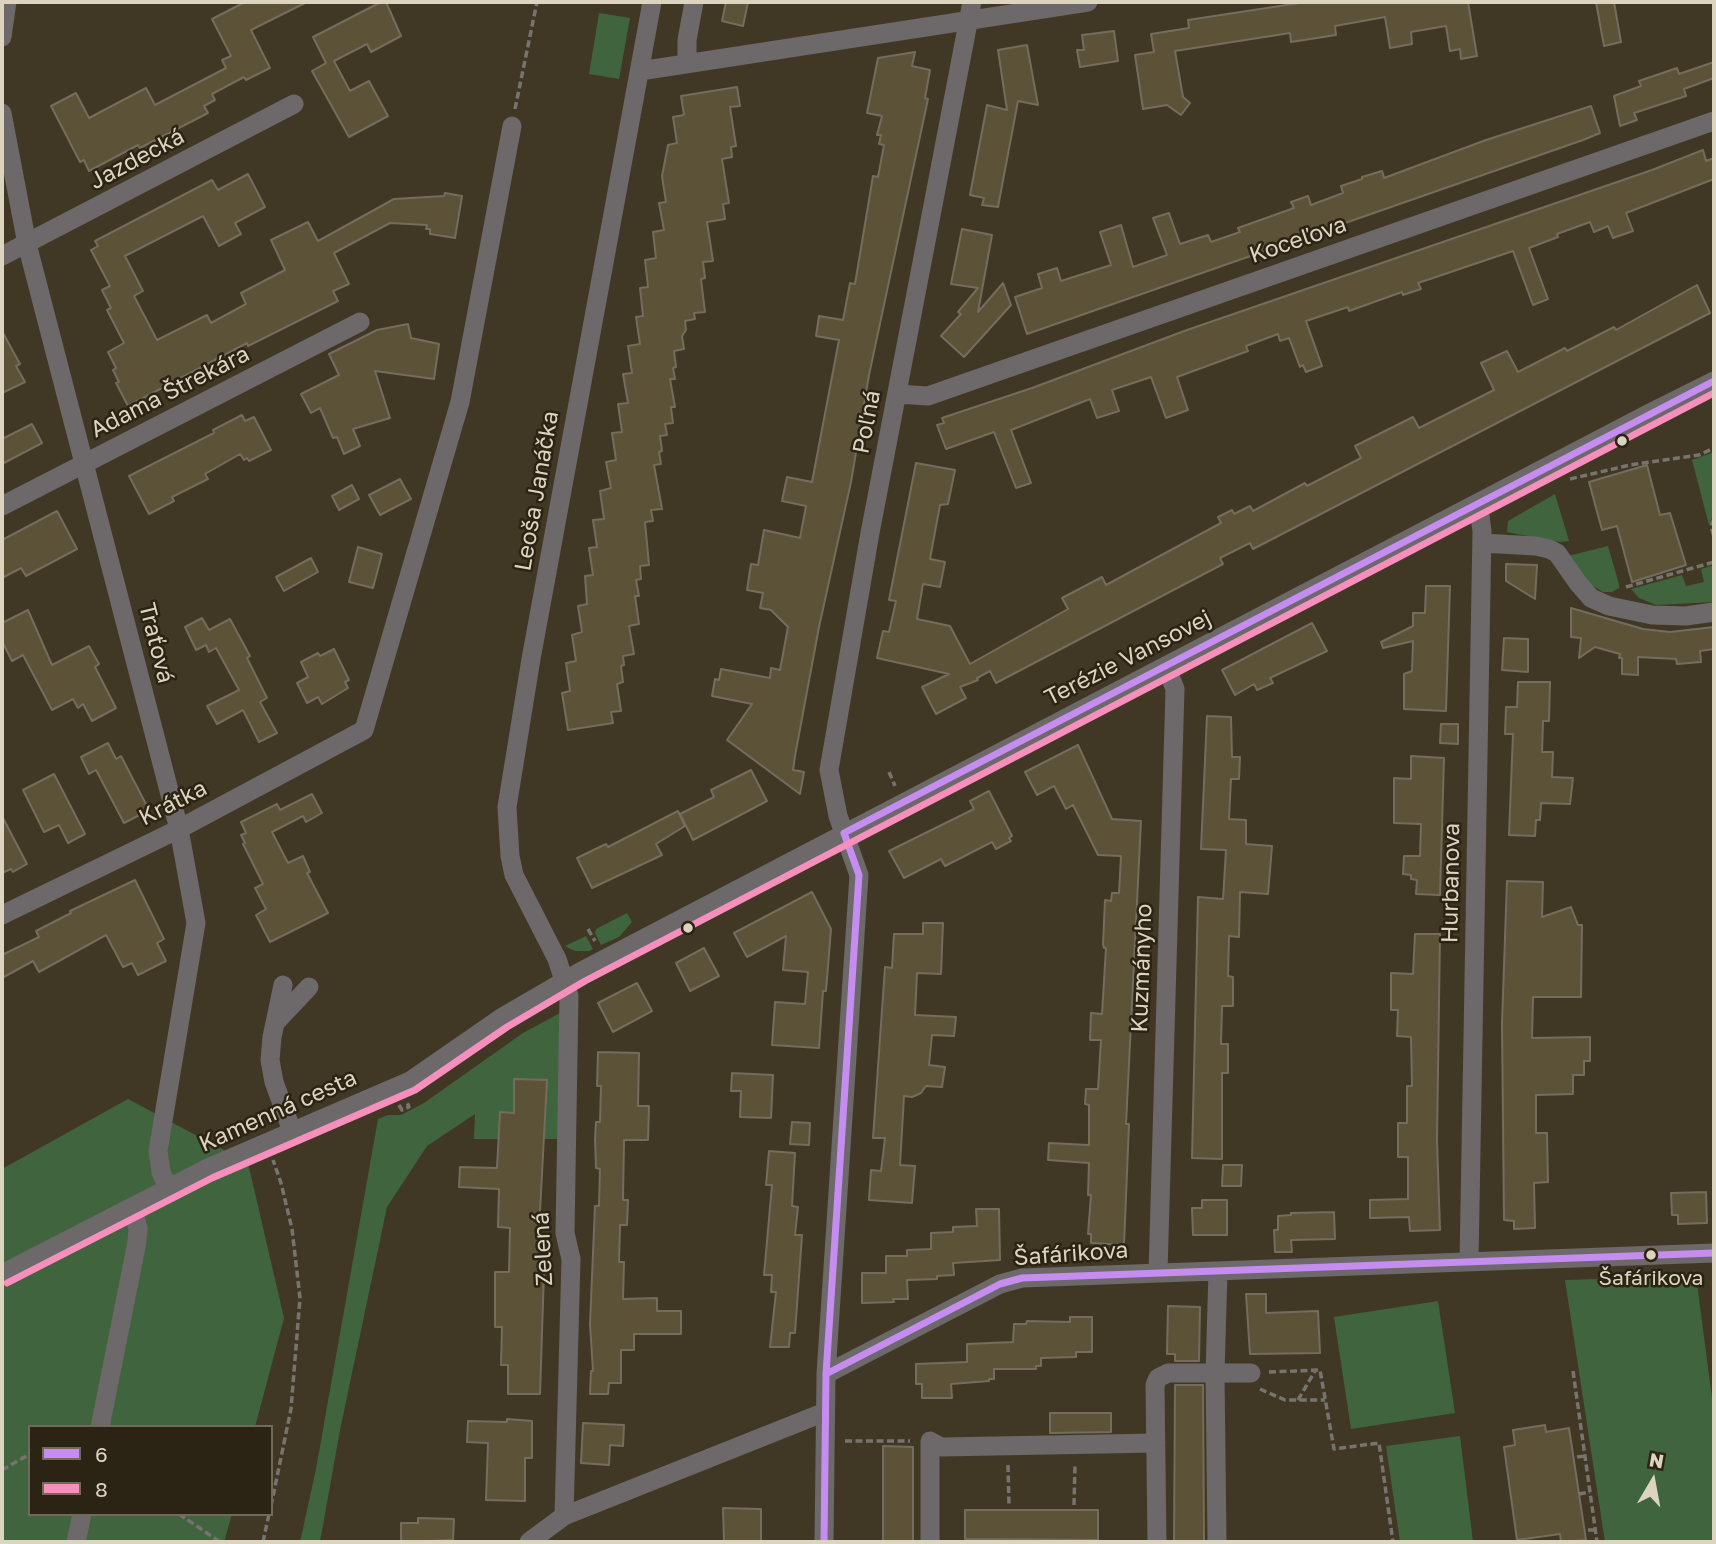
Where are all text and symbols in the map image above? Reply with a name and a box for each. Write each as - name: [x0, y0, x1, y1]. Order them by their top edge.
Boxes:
- street label: Jazdecká: [85, 123, 189, 195]
- street label: Koceľova: [1246, 211, 1350, 269]
- street label: Adama Štrekára: [86, 340, 254, 444]
- street label: Poľná: [847, 388, 887, 456]
- street label: Leoša Janáčka: [509, 409, 565, 573]
- unlabelled marker: [1615, 434, 1629, 448]
- street label: Traťová: [133, 600, 179, 686]
- street label: Terézie Vansovej: [1040, 604, 1216, 712]
- street label: Krátka: [135, 774, 211, 832]
- street label: Hurbanova: [1436, 823, 1466, 943]
- street label: Kuzmányho: [1126, 903, 1158, 1033]
- unlabelled marker: [681, 921, 695, 935]
- street label: Kamenná cesta: [195, 1064, 361, 1158]
- street label: Zelená: [527, 1211, 559, 1287]
- street label: Šafárikova: [1013, 1236, 1129, 1272]
- marker: Šafárikova: [1644, 1248, 1658, 1262]
- place label: Šafárikova: [1599, 1265, 1703, 1291]
- legend: [28, 1425, 273, 1516]
- text: 6: [95, 1441, 108, 1467]
- north arrow: [1618, 1446, 1688, 1516]
- text: N: [1648, 1447, 1666, 1472]
- text: 8: [95, 1476, 108, 1502]

